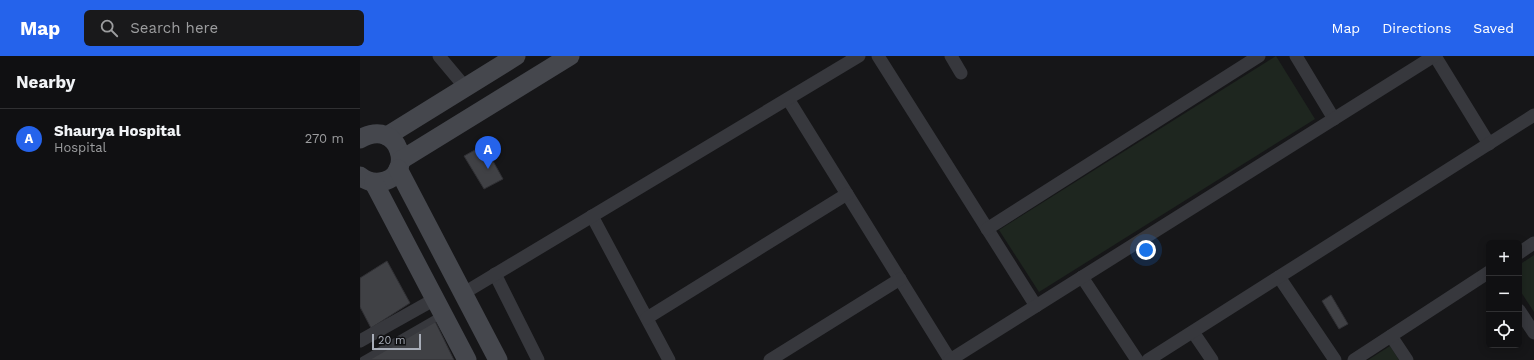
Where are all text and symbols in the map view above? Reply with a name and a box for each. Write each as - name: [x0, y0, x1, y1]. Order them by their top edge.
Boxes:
- search box: [84, 10, 364, 46]
- text: Map: [20, 17, 60, 40]
- icon: search: [98, 17, 120, 39]
- text: Search here: [130, 19, 218, 37]
- text: Map: [1332, 20, 1360, 36]
- text: Directions: [1382, 20, 1451, 36]
- text: Saved: [1473, 20, 1514, 36]
- text: Nearby: [16, 72, 75, 92]
- text: Shaurya Hospital: [54, 122, 181, 140]
- text: A: [25, 131, 33, 146]
- text: 270 m: [305, 131, 344, 146]
- pin: A: [475, 136, 501, 169]
- text: Hospital: [54, 140, 106, 155]
- your location: [1136, 240, 1156, 260]
- map controls: [1486, 240, 1522, 348]
- button: +: [1486, 240, 1522, 276]
- button: −: [1486, 276, 1522, 312]
- button: locate: [1486, 312, 1522, 348]
- scale bar: [372, 332, 421, 351]
- text: 20 m: [378, 334, 406, 347]

